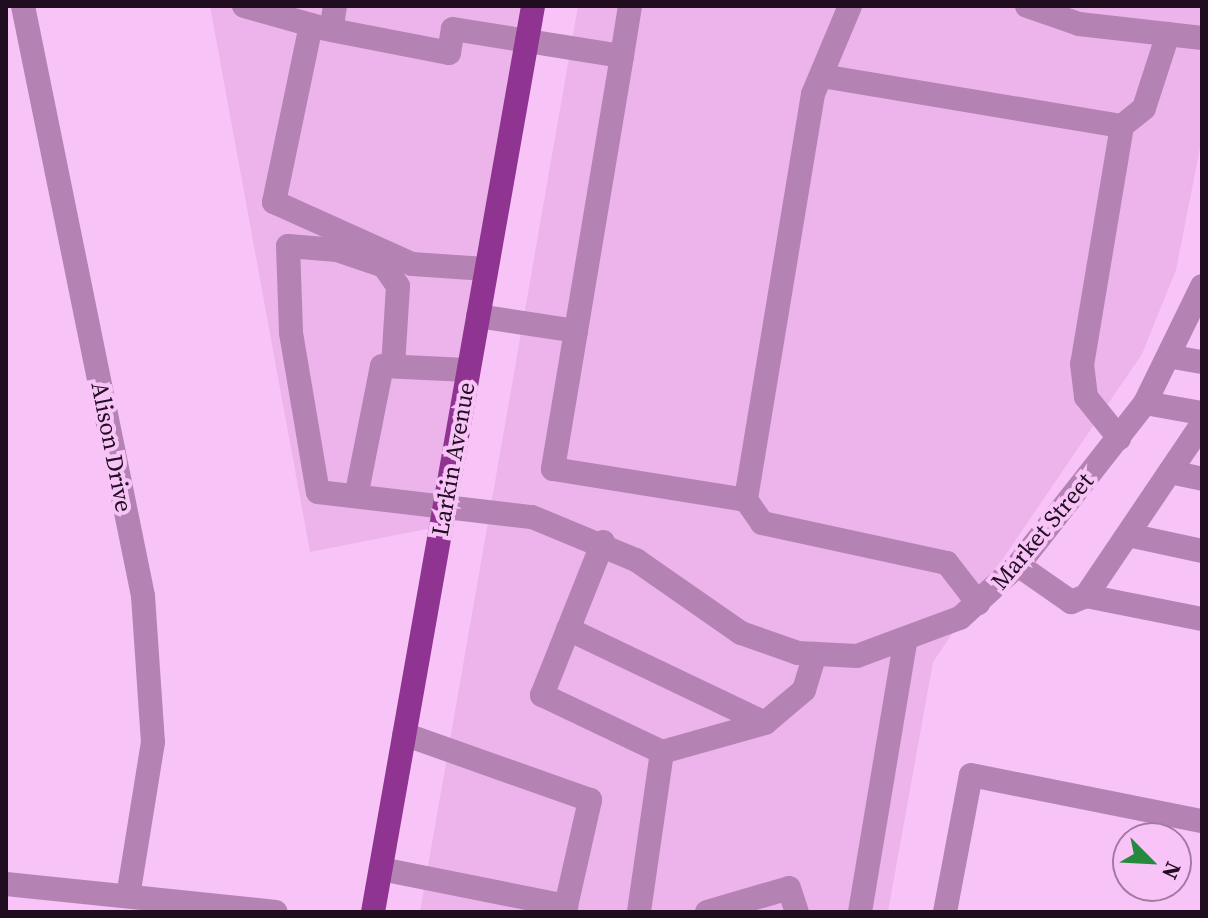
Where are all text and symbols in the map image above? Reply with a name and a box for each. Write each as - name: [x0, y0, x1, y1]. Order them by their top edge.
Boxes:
- street label: Alison Drive: [85, 380, 139, 514]
- street label: Larkin Avenue: [425, 380, 481, 538]
- street label: Market Street: [985, 467, 1099, 595]
- north arrow: [1112, 822, 1192, 902]
- text: N: [1155, 858, 1189, 884]

